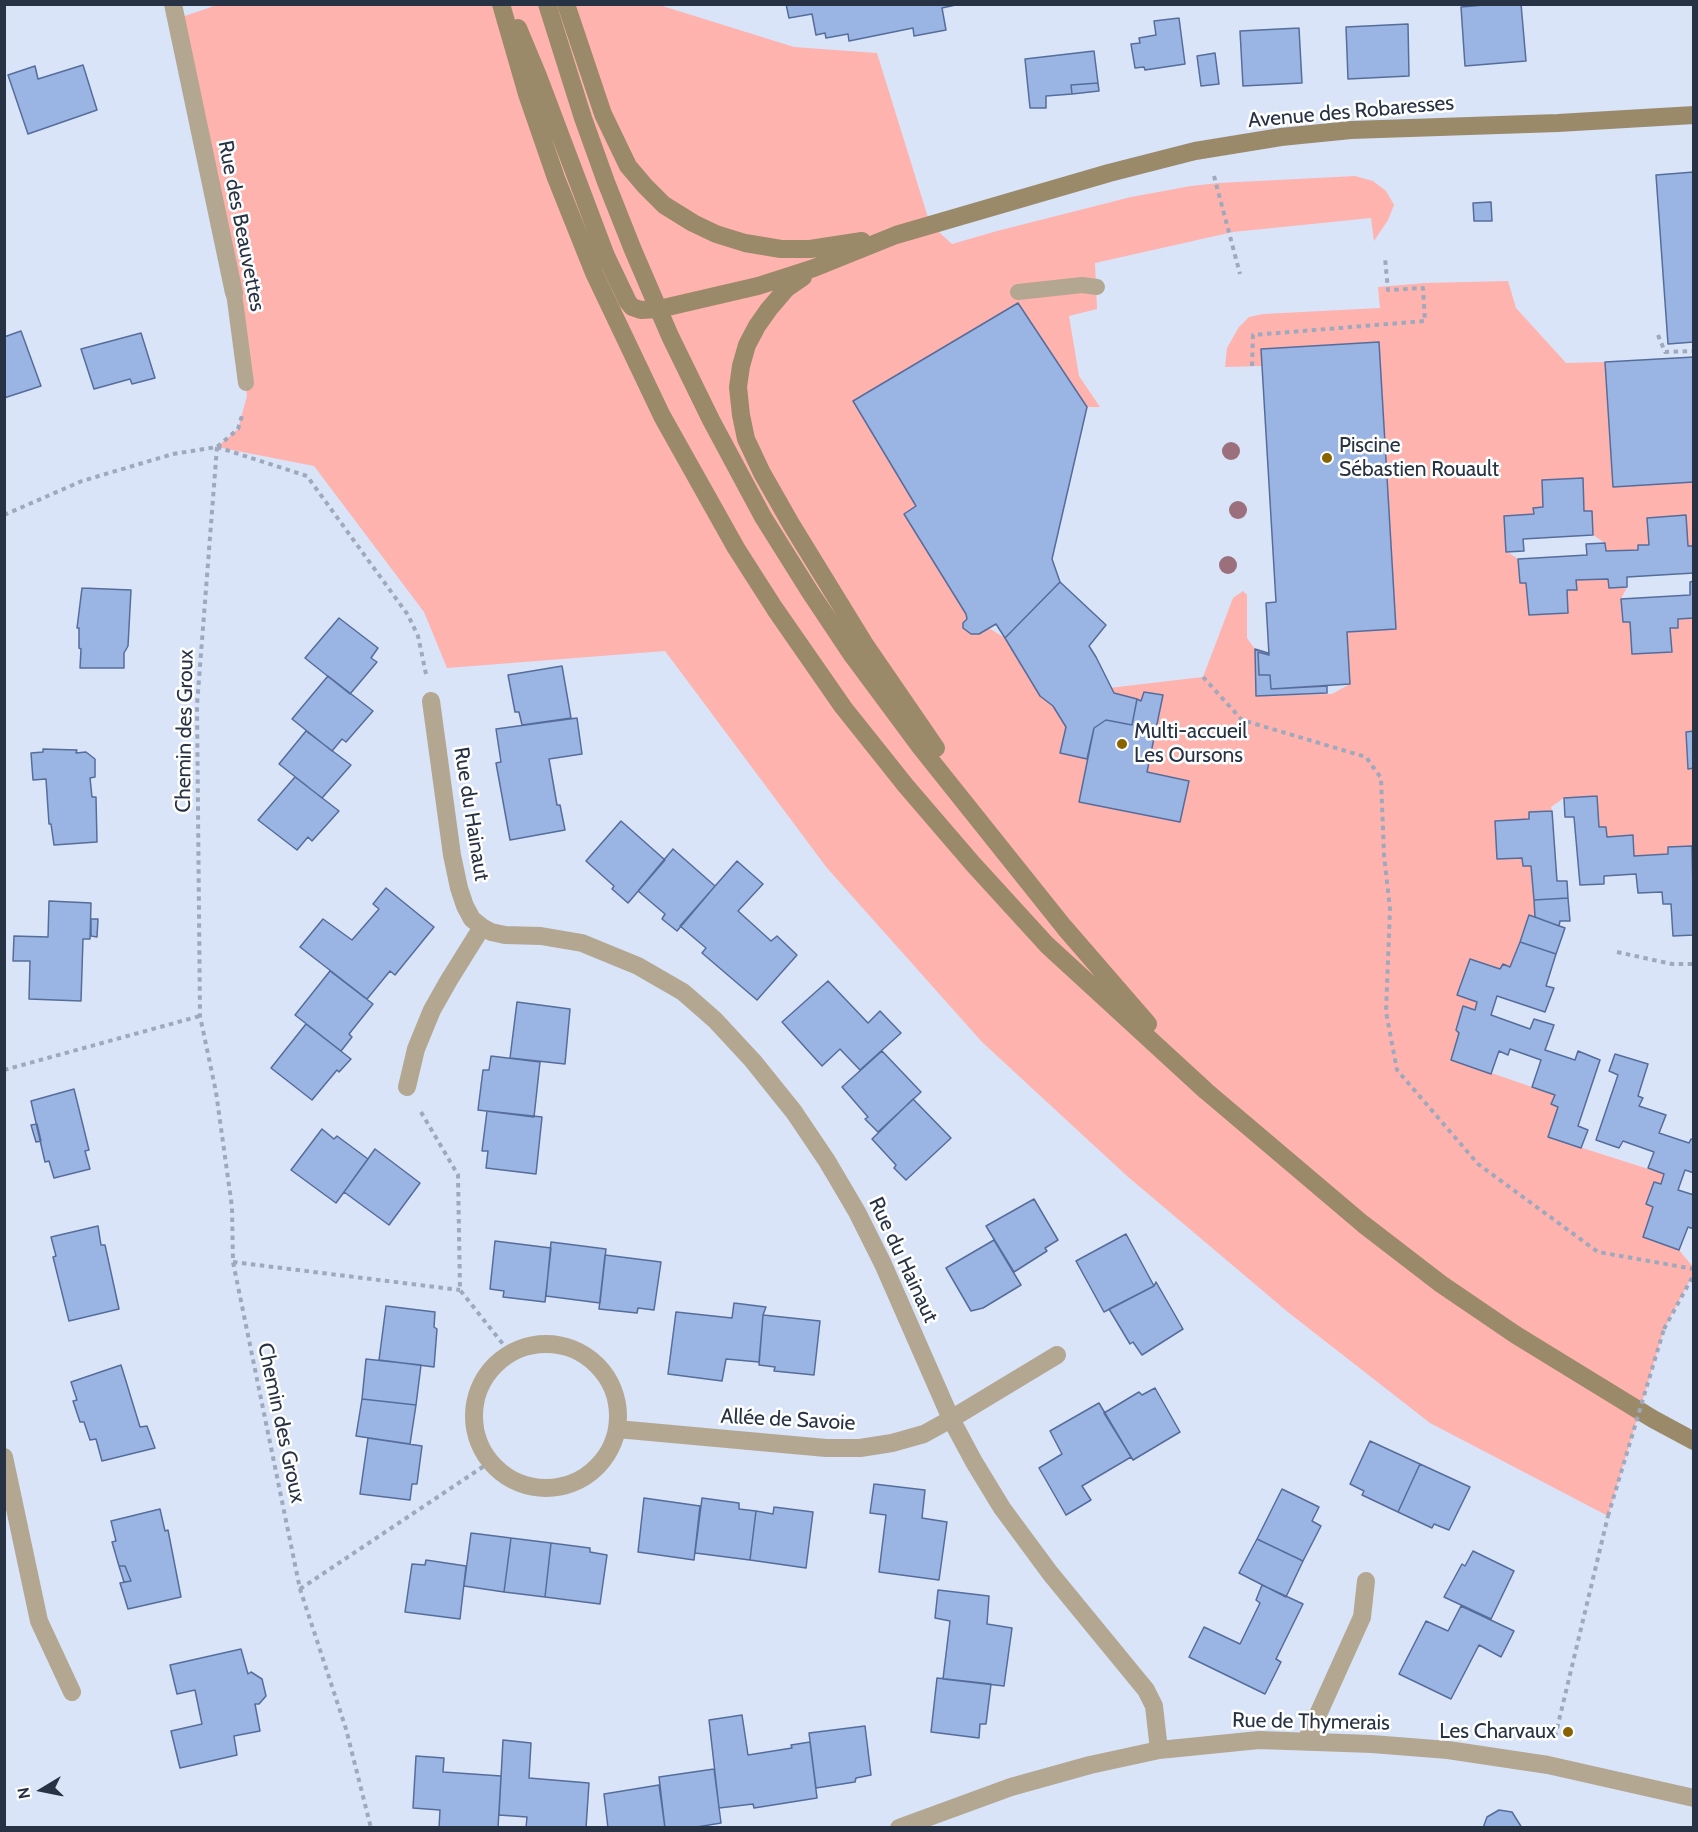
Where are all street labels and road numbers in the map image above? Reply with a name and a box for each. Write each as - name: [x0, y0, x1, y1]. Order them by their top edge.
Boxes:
- street label: Avenue des Robaresses: [1247, 90, 1455, 134]
- street label: Rue des Beauvettes: [212, 138, 270, 314]
- street label: Chemin des Groux: [171, 649, 199, 813]
- street label: Rue du Hainaut: [448, 745, 494, 883]
- street label: Rue du Hainaut: [863, 1193, 943, 1327]
- street label: Chemin des Groux: [252, 1341, 310, 1505]
- street label: Allée de Savoie: [720, 1404, 856, 1436]
- street label: Rue de Thymerais: [1232, 1708, 1390, 1736]

